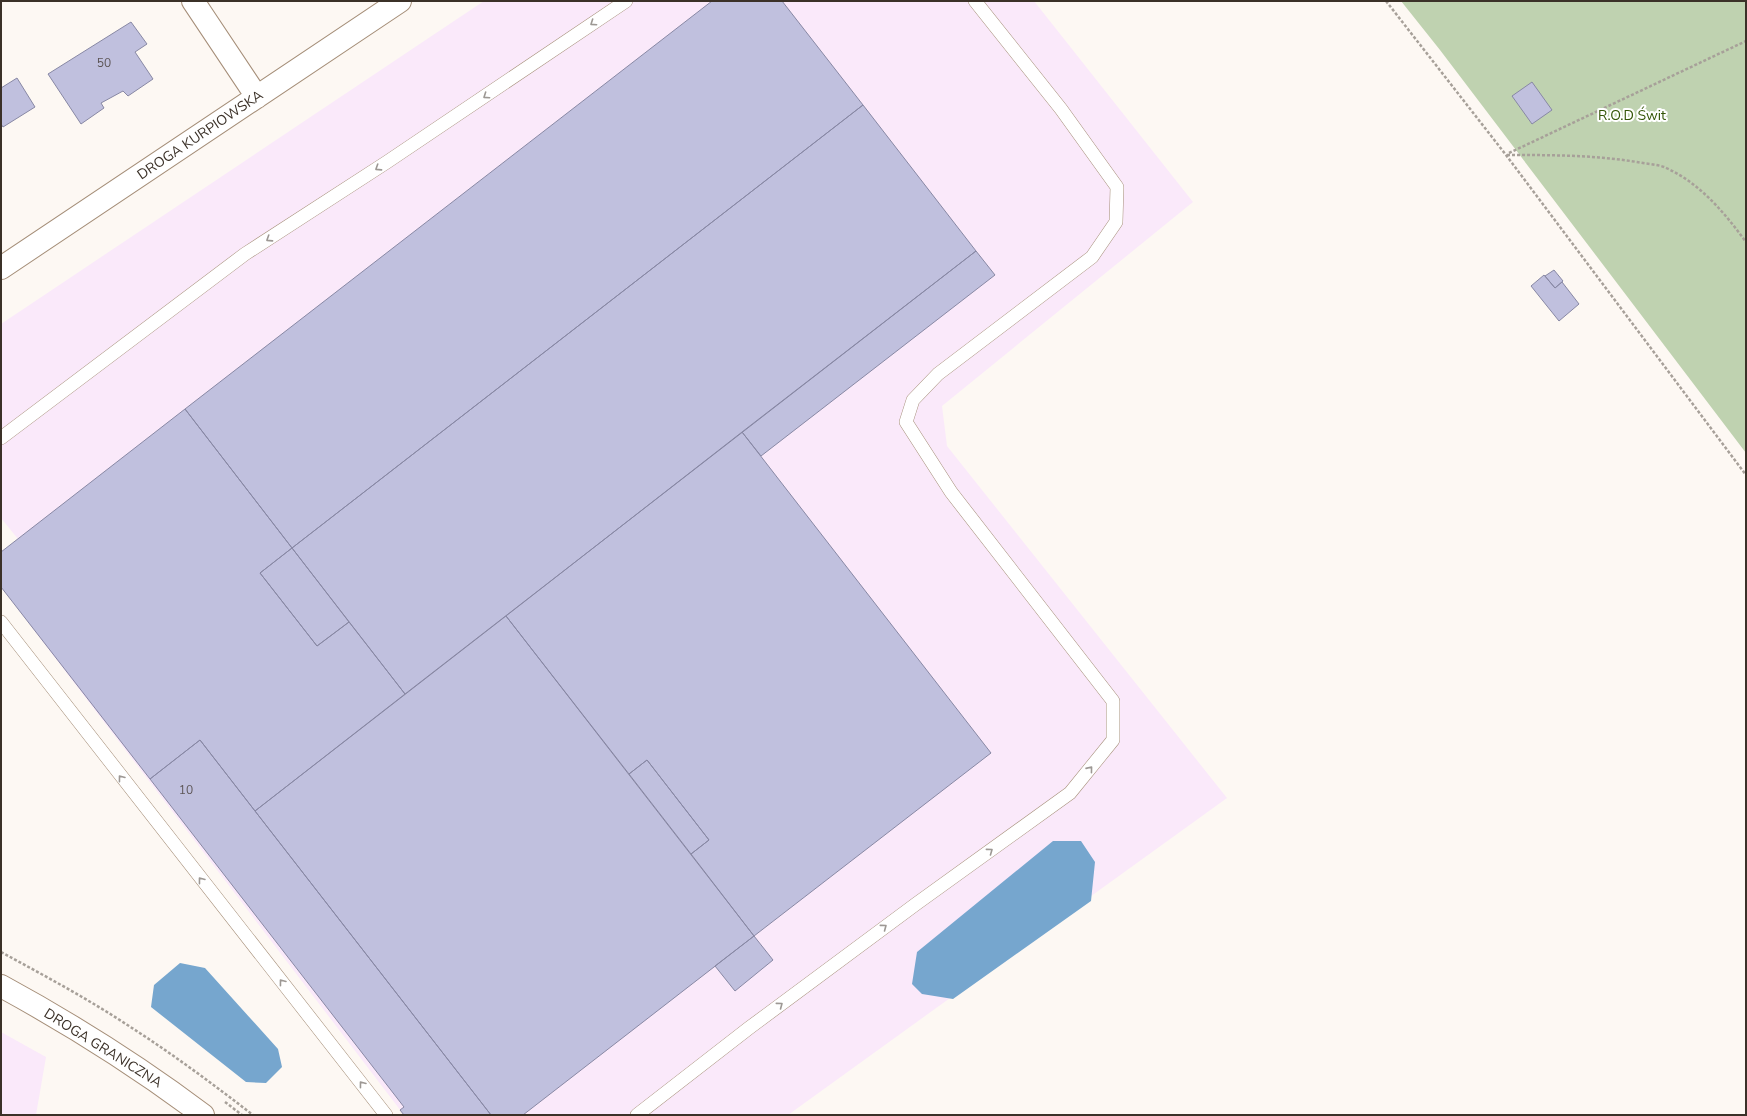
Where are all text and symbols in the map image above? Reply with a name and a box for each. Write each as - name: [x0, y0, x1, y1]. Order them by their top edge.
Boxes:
- one-way arrow: [590, 18, 597, 26]
- house number: 50: [97, 55, 111, 71]
- street label: DROGA KURPIOWSKA: [133, 86, 267, 184]
- one-way arrow: [483, 91, 490, 98]
- park label: R.O.D Świt: [1598, 106, 1666, 125]
- one-way arrow: [375, 163, 382, 171]
- one-way arrow: [266, 234, 273, 242]
- one-way arrow: [1085, 766, 1092, 773]
- one-way arrow: [119, 775, 126, 782]
- house number: 10: [179, 782, 193, 798]
- one-way arrow: [985, 849, 992, 856]
- one-way arrow: [199, 877, 206, 884]
- one-way arrow: [880, 925, 887, 932]
- one-way arrow: [279, 980, 286, 987]
- one-way arrow: [776, 1003, 783, 1010]
- street label: DROGA GRANICZNA: [40, 1004, 166, 1092]
- one-way arrow: [360, 1082, 367, 1089]

